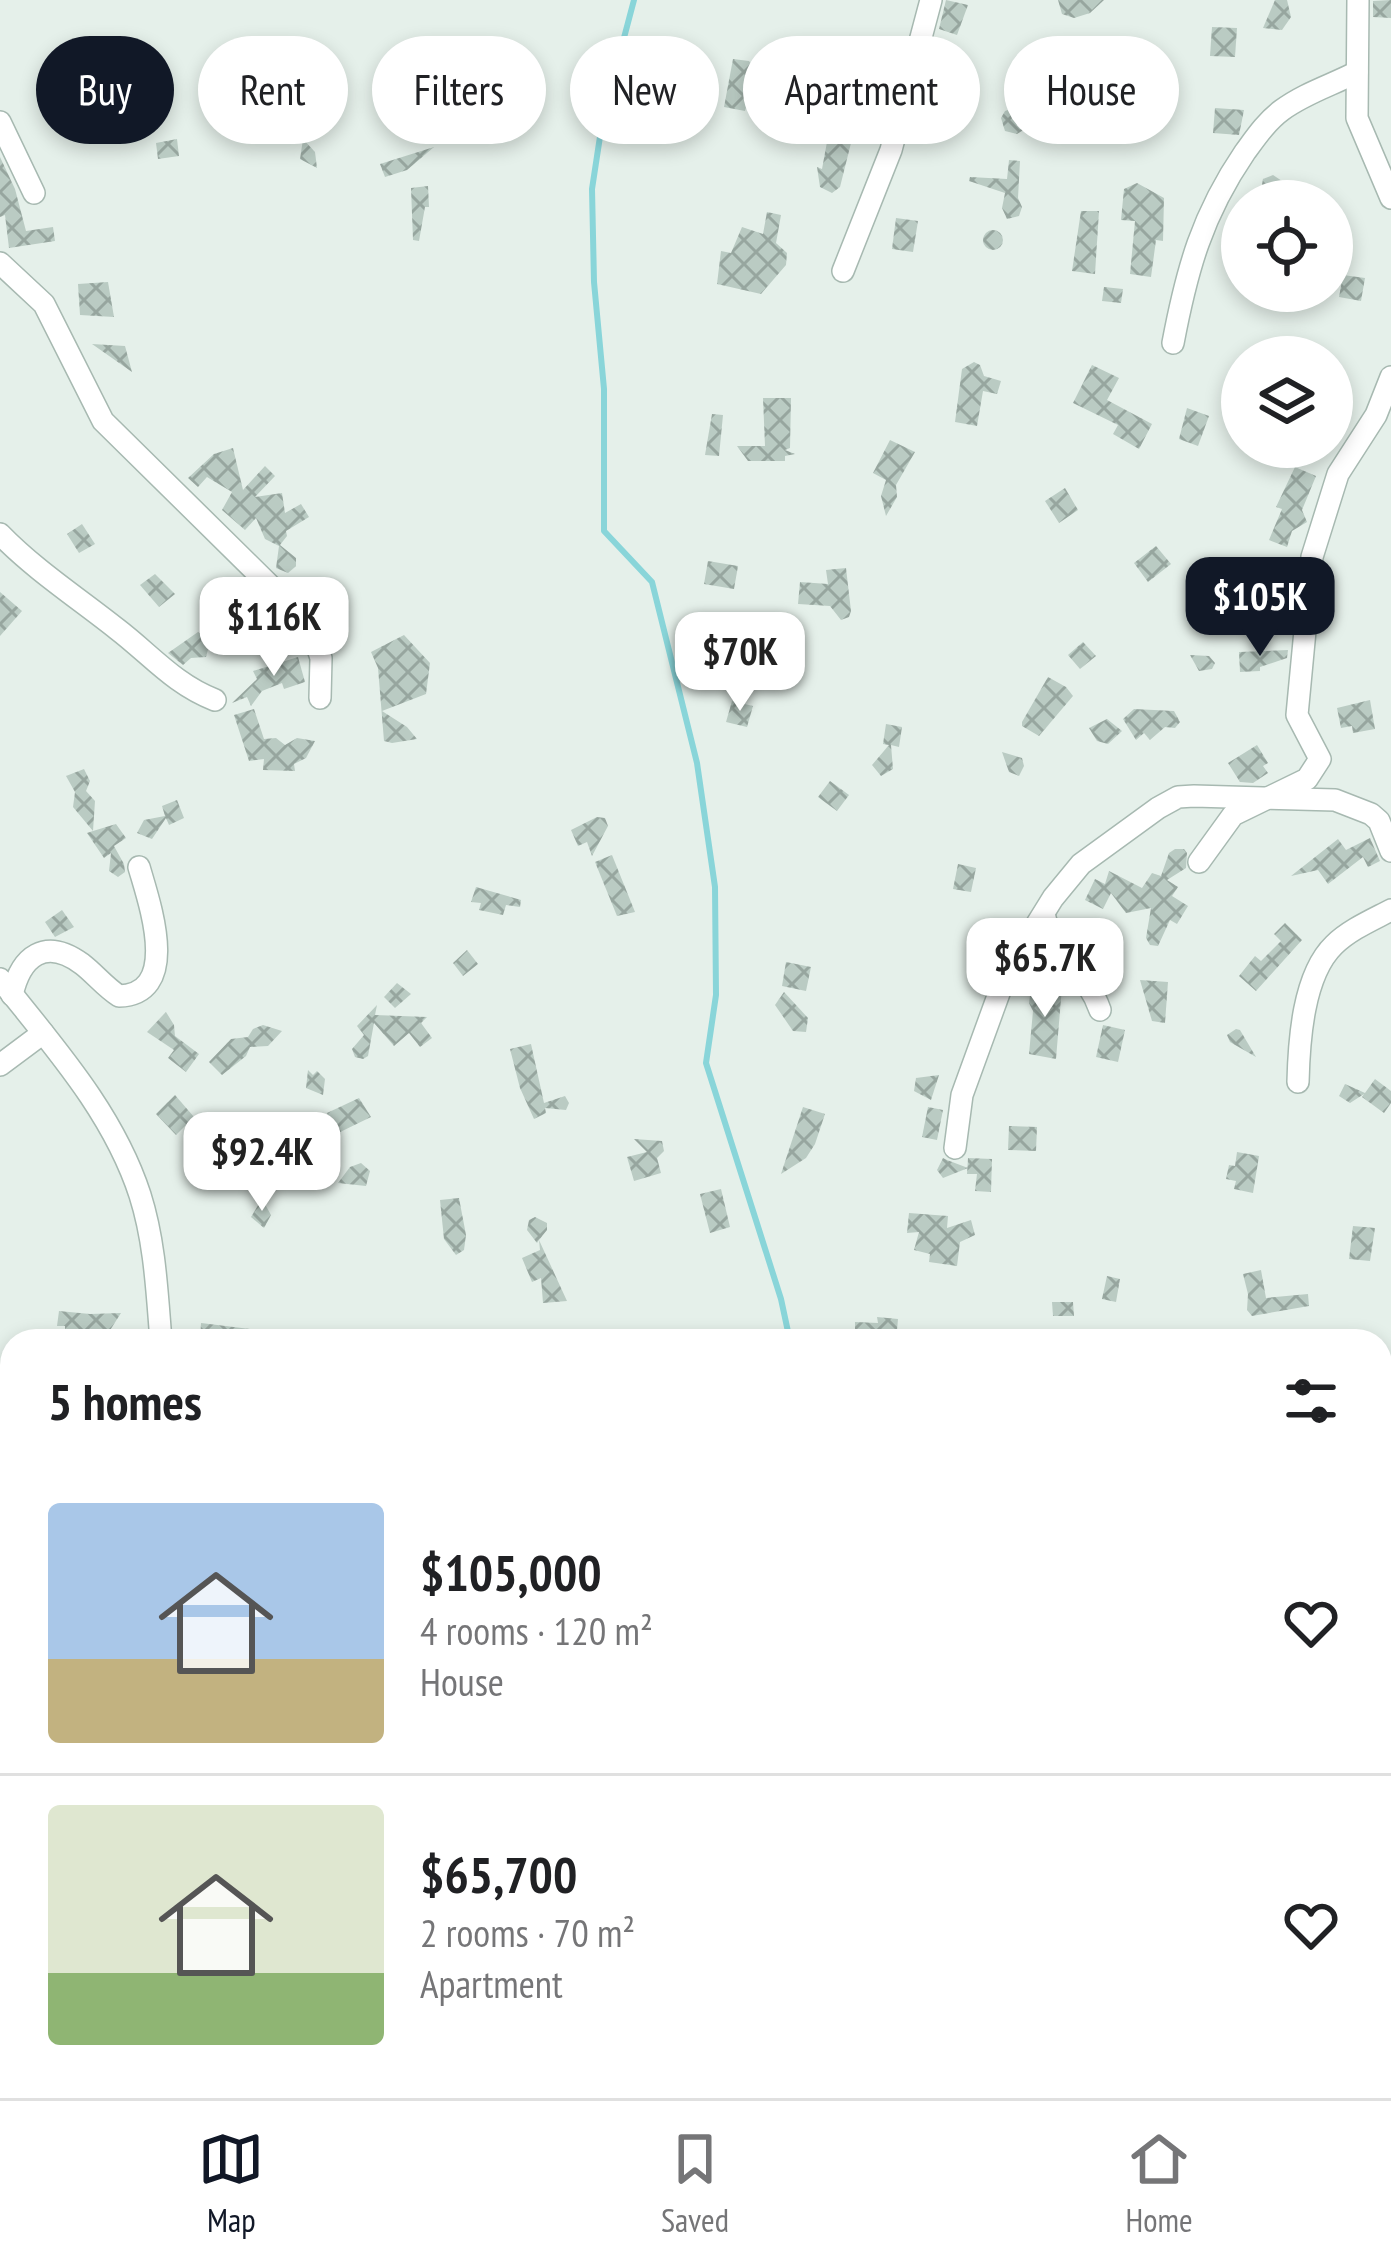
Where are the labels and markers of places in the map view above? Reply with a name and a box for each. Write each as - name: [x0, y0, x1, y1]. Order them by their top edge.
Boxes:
- pin: $105K: [1176, 557, 1344, 659]
- pin: $116K: [190, 577, 358, 679]
- pin: $70K: [669, 612, 811, 714]
- pin: $65.7K: [947, 918, 1143, 1020]
- pin: $92.4K: [164, 1112, 360, 1214]

